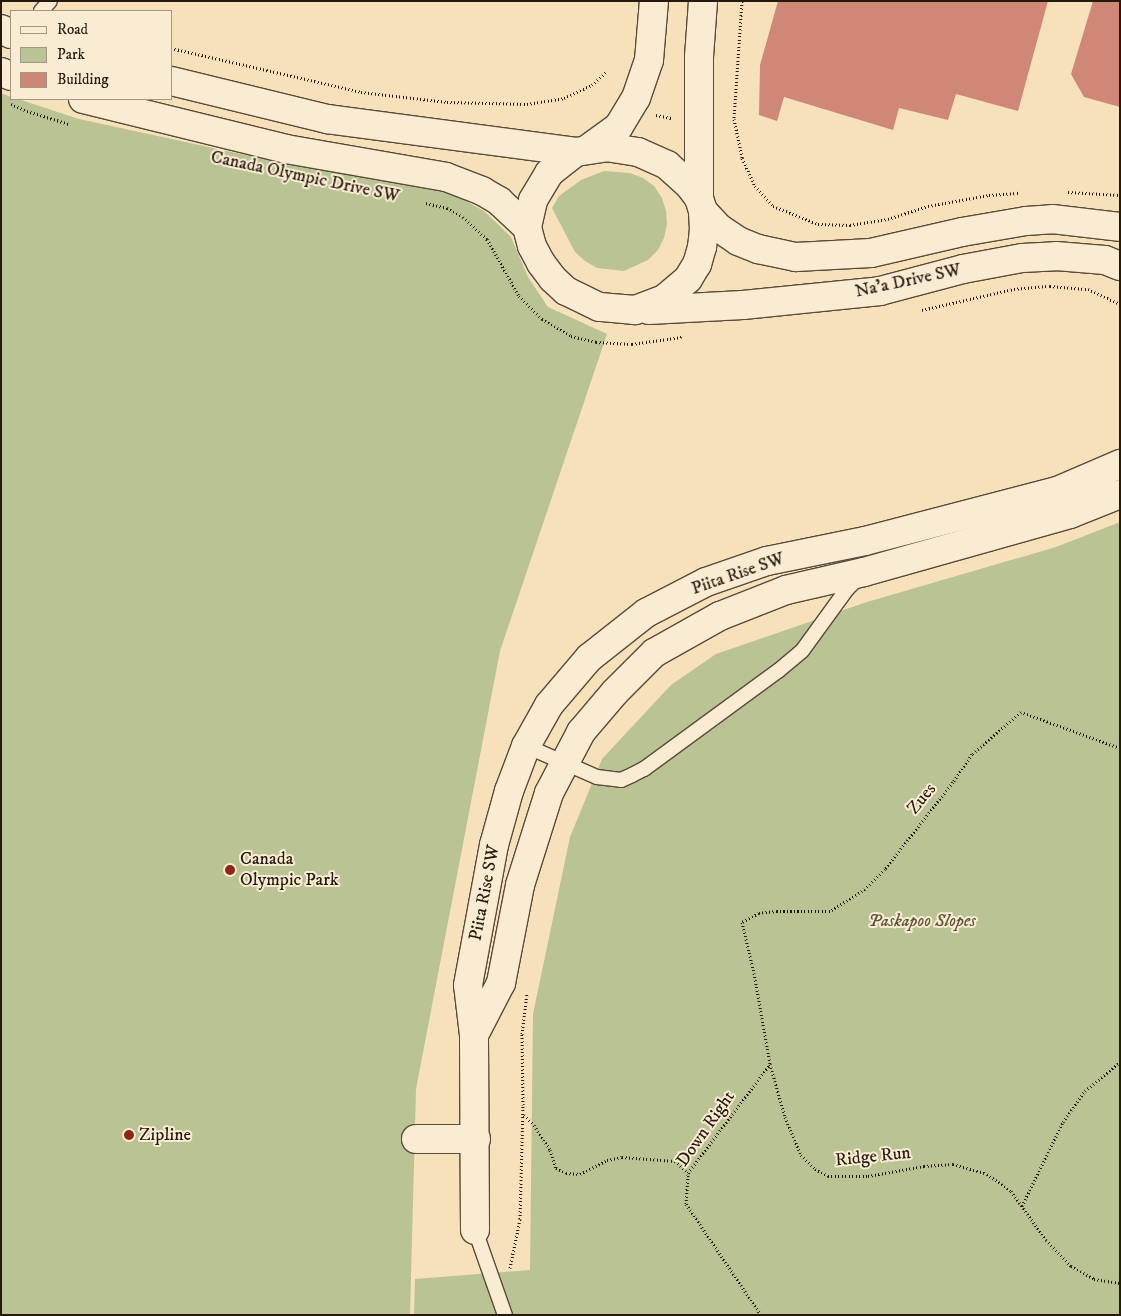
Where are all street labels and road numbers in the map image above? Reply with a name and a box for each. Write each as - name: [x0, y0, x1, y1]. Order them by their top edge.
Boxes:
- street label: Canada Olympic Drive SW: [209, 146, 401, 208]
- street label: Na'a Drive SW: [853, 259, 963, 303]
- street label: Piita Rise SW: [689, 548, 787, 600]
- street label: Zues: [903, 779, 941, 819]
- street label: Piita Rise SW: [465, 843, 505, 943]
- street label: Down Right: [672, 1087, 740, 1171]
- street label: Ridge Run: [834, 1142, 912, 1172]

